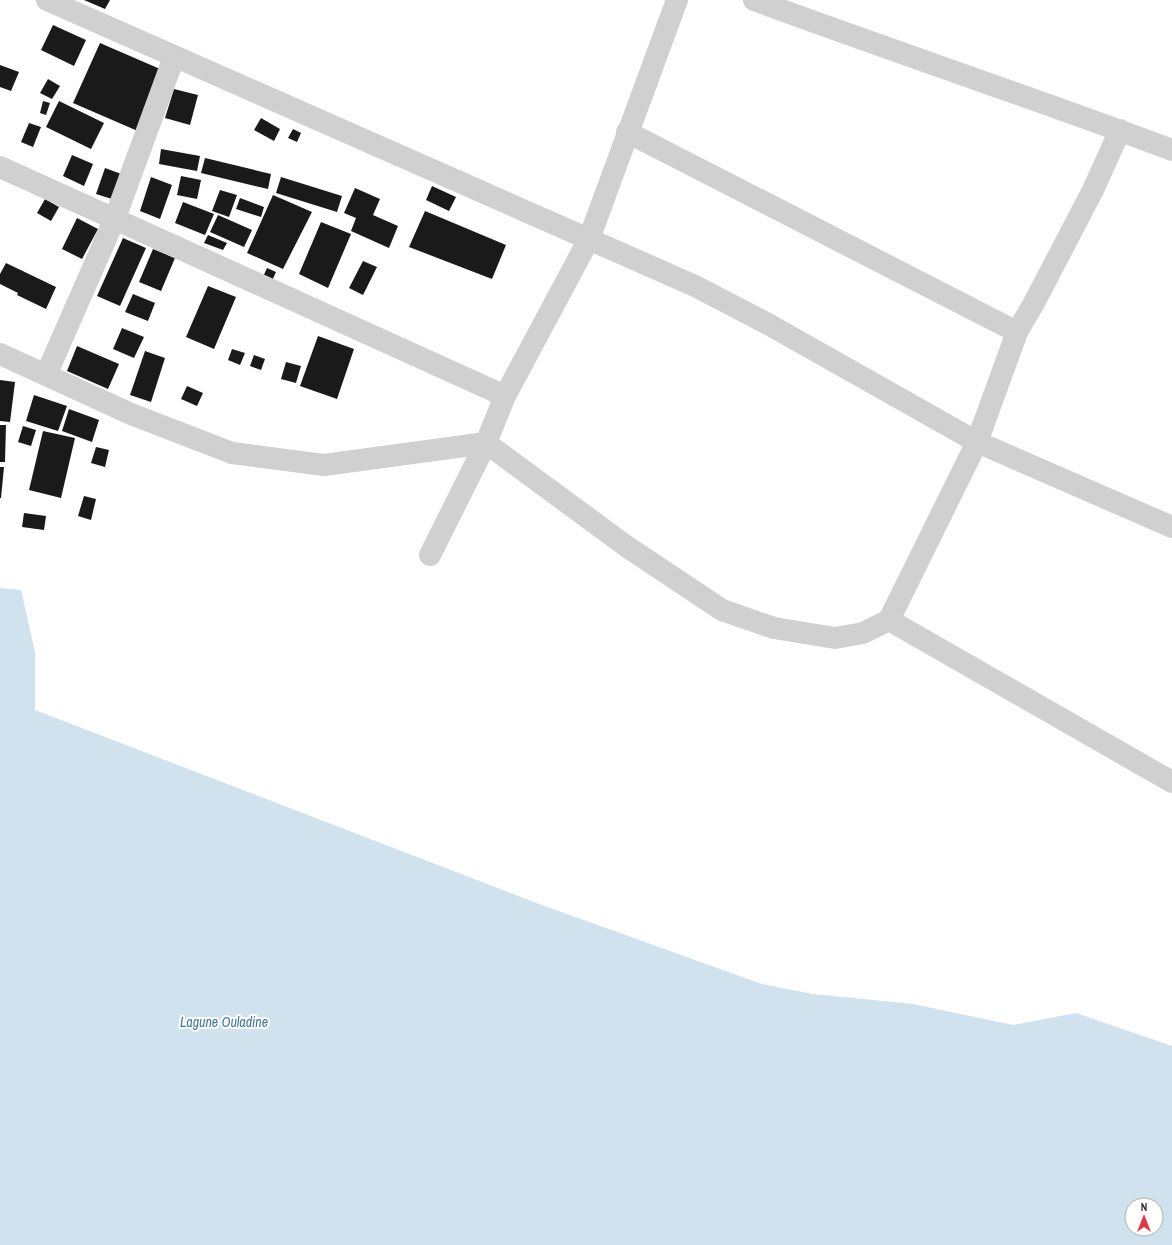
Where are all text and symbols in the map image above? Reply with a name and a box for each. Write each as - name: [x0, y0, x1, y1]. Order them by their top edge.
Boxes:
- water label: Lagune Ouladine: [180, 1013, 268, 1031]
- north arrow: [1124, 1197, 1164, 1237]
- text: N: [1141, 1200, 1147, 1214]

